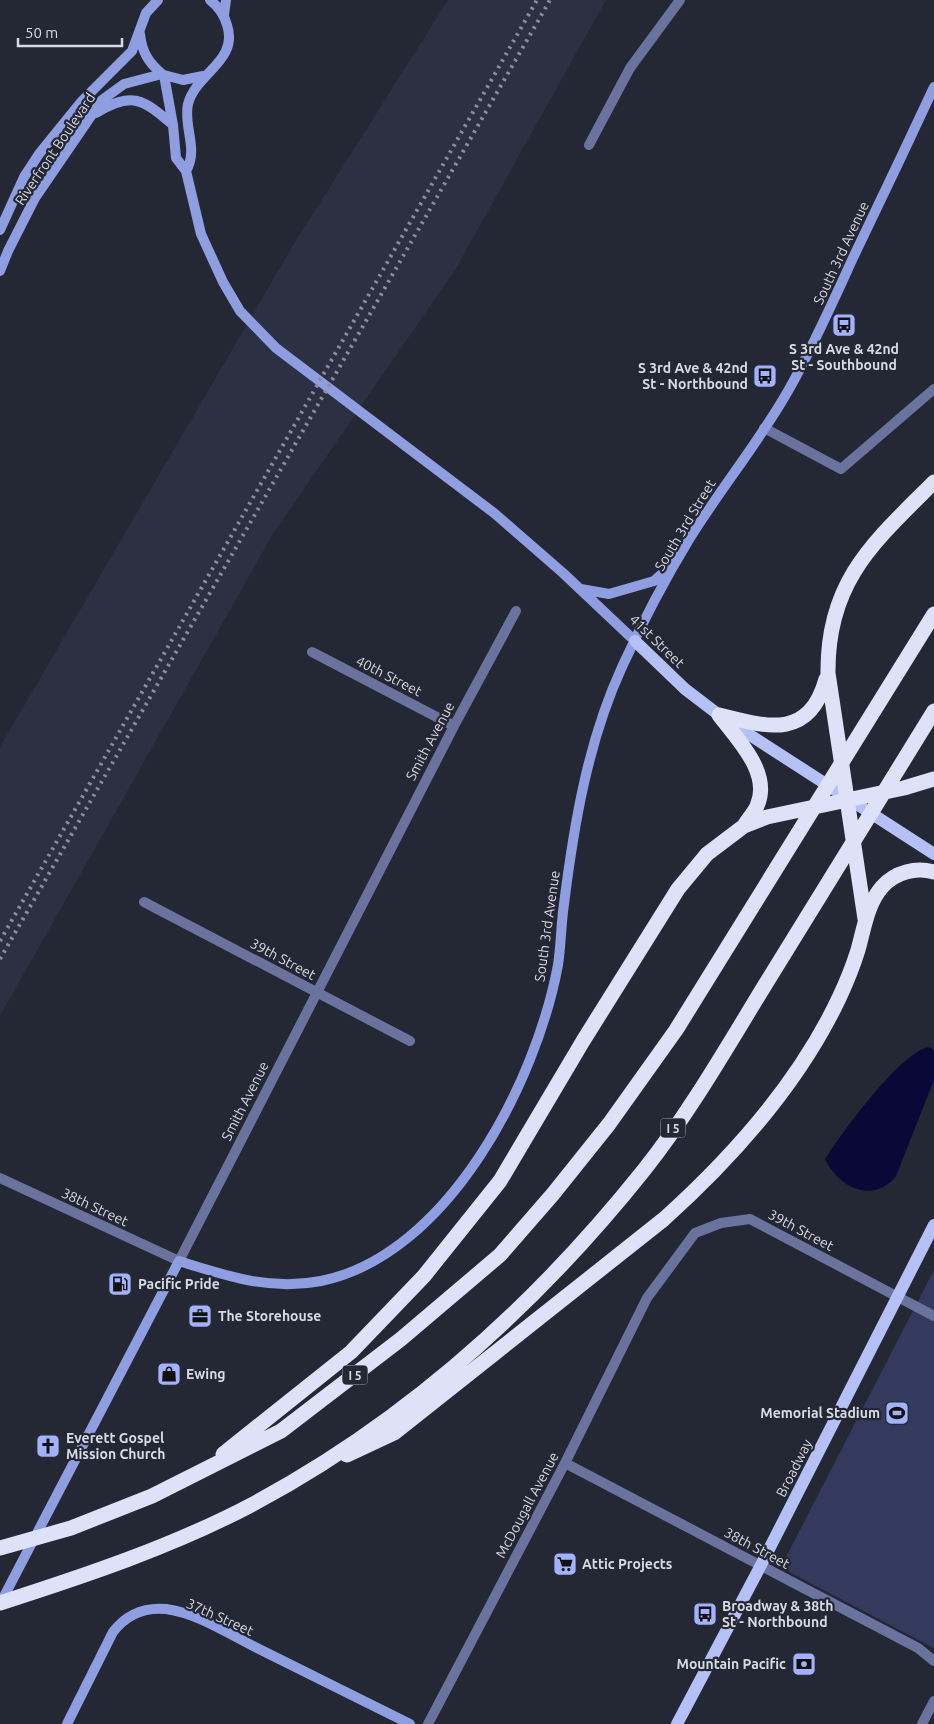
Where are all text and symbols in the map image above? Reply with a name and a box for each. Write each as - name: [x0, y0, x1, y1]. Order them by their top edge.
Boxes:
- scale bar: [18, 15, 121, 47]
- text: 50 m: [25, 24, 58, 41]
- street label: Riverfront Boulevard: [12, 90, 98, 208]
- street label: South 3rd Avenue: [810, 199, 872, 307]
- bus stop icon: S 3rd Ave & 42nd St - Southbound: [831, 312, 857, 338]
- place label: S 3rd Ave & 42nd St - Southbound: [789, 341, 899, 373]
- place label: S 3rd Ave & 42nd St - Northbound: [638, 360, 748, 392]
- bus stop icon: S 3rd Ave & 42nd St - Northbound: [752, 363, 778, 389]
- street label: South 3rd Street: [651, 476, 719, 574]
- street label: 41st Street: [626, 611, 688, 671]
- street label: 40th Street: [353, 653, 425, 700]
- street label: Smith Avenue: [403, 699, 457, 783]
- street label: South 3rd Avenue: [531, 869, 563, 983]
- street label: 39th Street: [248, 935, 319, 983]
- street label: Smith Avenue: [218, 1059, 272, 1143]
- road number: I 5: [660, 1118, 686, 1138]
- street label: 38th Street: [59, 1185, 131, 1230]
- street label: 39th Street: [766, 1206, 837, 1254]
- fuel station icon: Pacific Pride: [107, 1271, 133, 1297]
- place label: Pacific Pride: [138, 1276, 220, 1292]
- office icon: The Storehouse: [187, 1303, 213, 1329]
- place label: The Storehouse: [218, 1308, 321, 1324]
- shop icon: Ewing: [156, 1361, 182, 1387]
- place label: Ewing: [186, 1366, 226, 1382]
- road number: I 5: [342, 1366, 368, 1384]
- sports icon: Memorial Stadium: [884, 1400, 910, 1426]
- place label: Memorial Stadium: [760, 1405, 880, 1421]
- place label: Everett Gospel Mission Church: [66, 1430, 165, 1462]
- church icon: Everett Gospel Mission Church: [35, 1433, 61, 1459]
- street label: Broadway: [773, 1436, 815, 1499]
- street label: McDougall Avenue: [492, 1449, 562, 1561]
- street label: 38th Street: [722, 1524, 793, 1572]
- supermarket icon: Attic Projects: [552, 1551, 578, 1577]
- place label: Attic Projects: [582, 1556, 673, 1572]
- street label: 37th Street: [184, 1595, 256, 1639]
- place label: Broadway & 38th St - Northbound: [722, 1598, 833, 1630]
- bus stop icon: Broadway & 38th St - Northbound: [692, 1601, 718, 1627]
- bank icon: Mountain Pacific: [791, 1651, 817, 1677]
- place label: Mountain Pacific: [676, 1656, 786, 1672]

